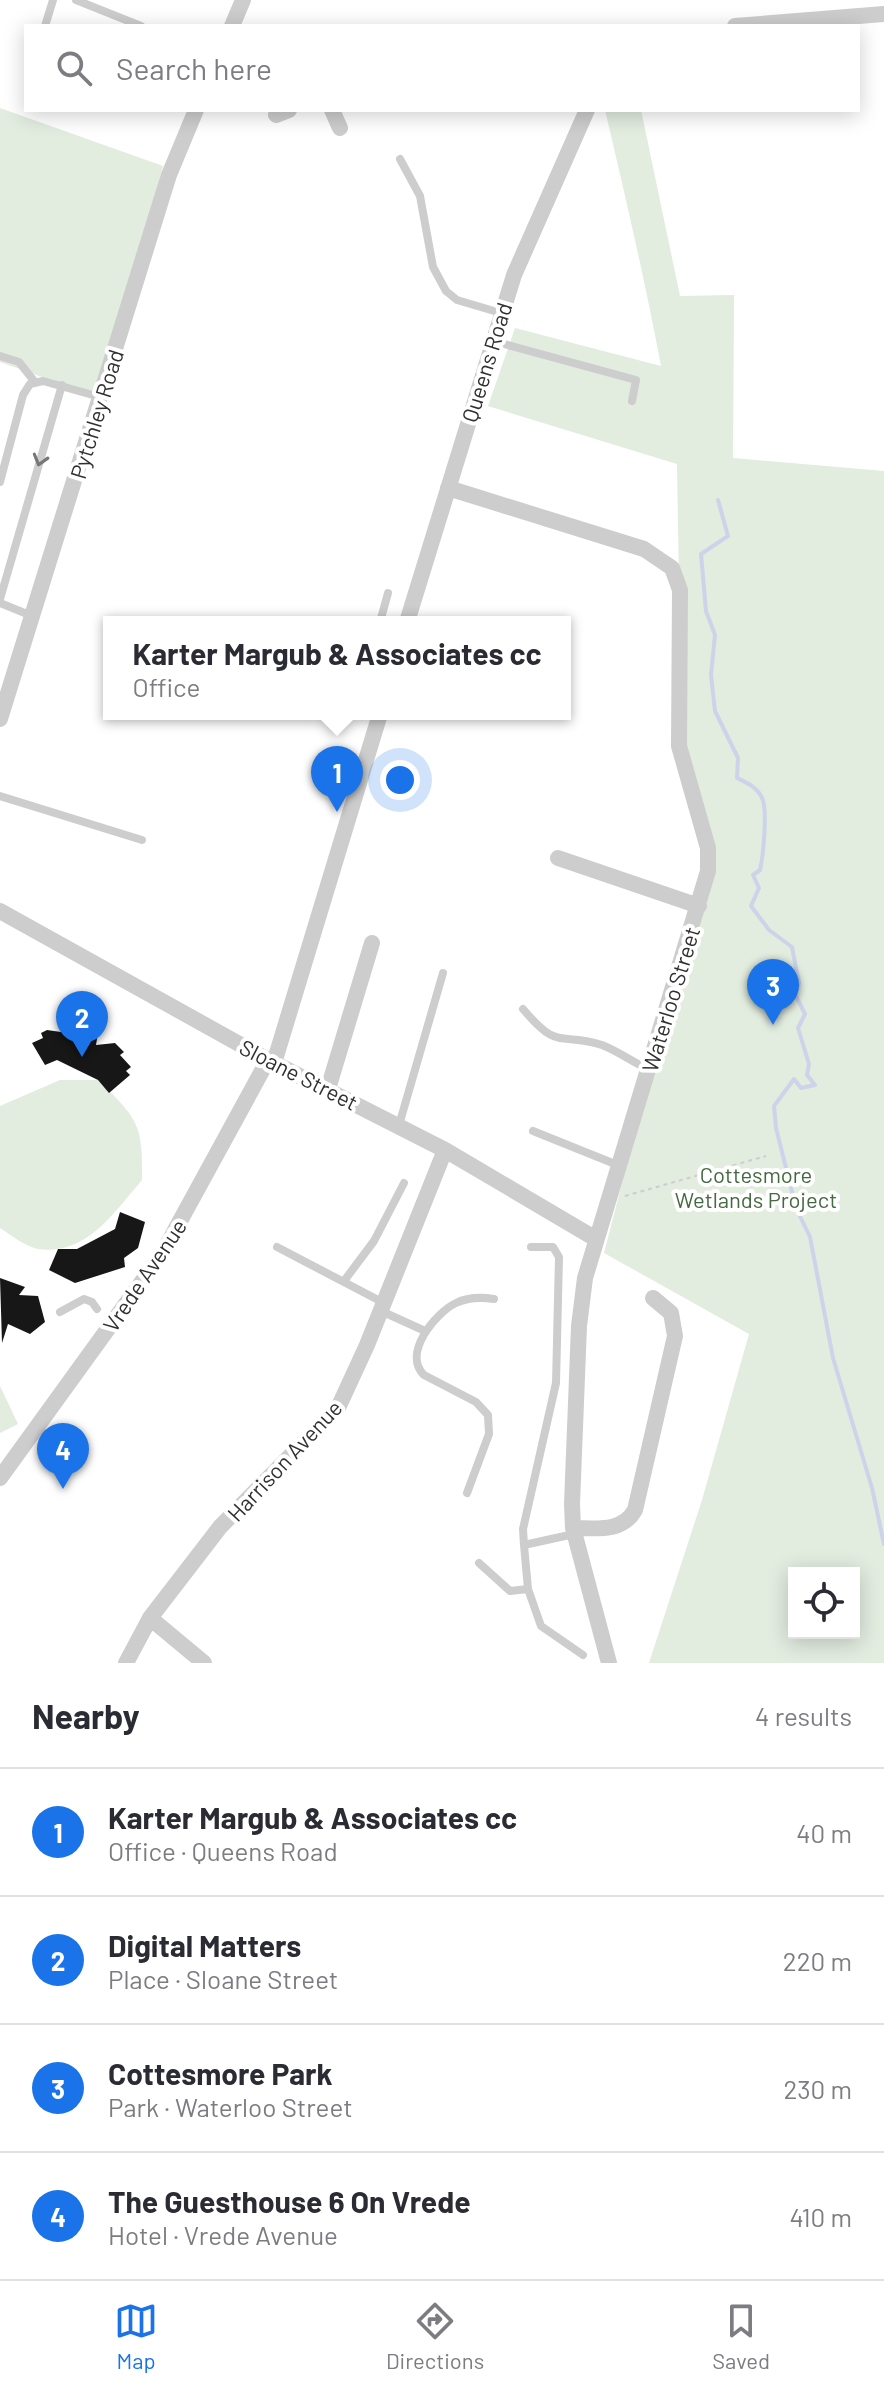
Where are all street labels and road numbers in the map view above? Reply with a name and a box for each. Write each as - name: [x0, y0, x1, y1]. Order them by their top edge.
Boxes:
- street label: Queens Road: [456, 299, 516, 425]
- street label: Pytchley Road: [64, 346, 128, 482]
- street label: Waterloo Street: [636, 923, 704, 1075]
- street label: Sloane Street: [236, 1033, 362, 1115]
- street label: Vrede Avenue: [97, 1214, 191, 1336]
- street label: Harrison Avenue: [221, 1394, 347, 1526]

